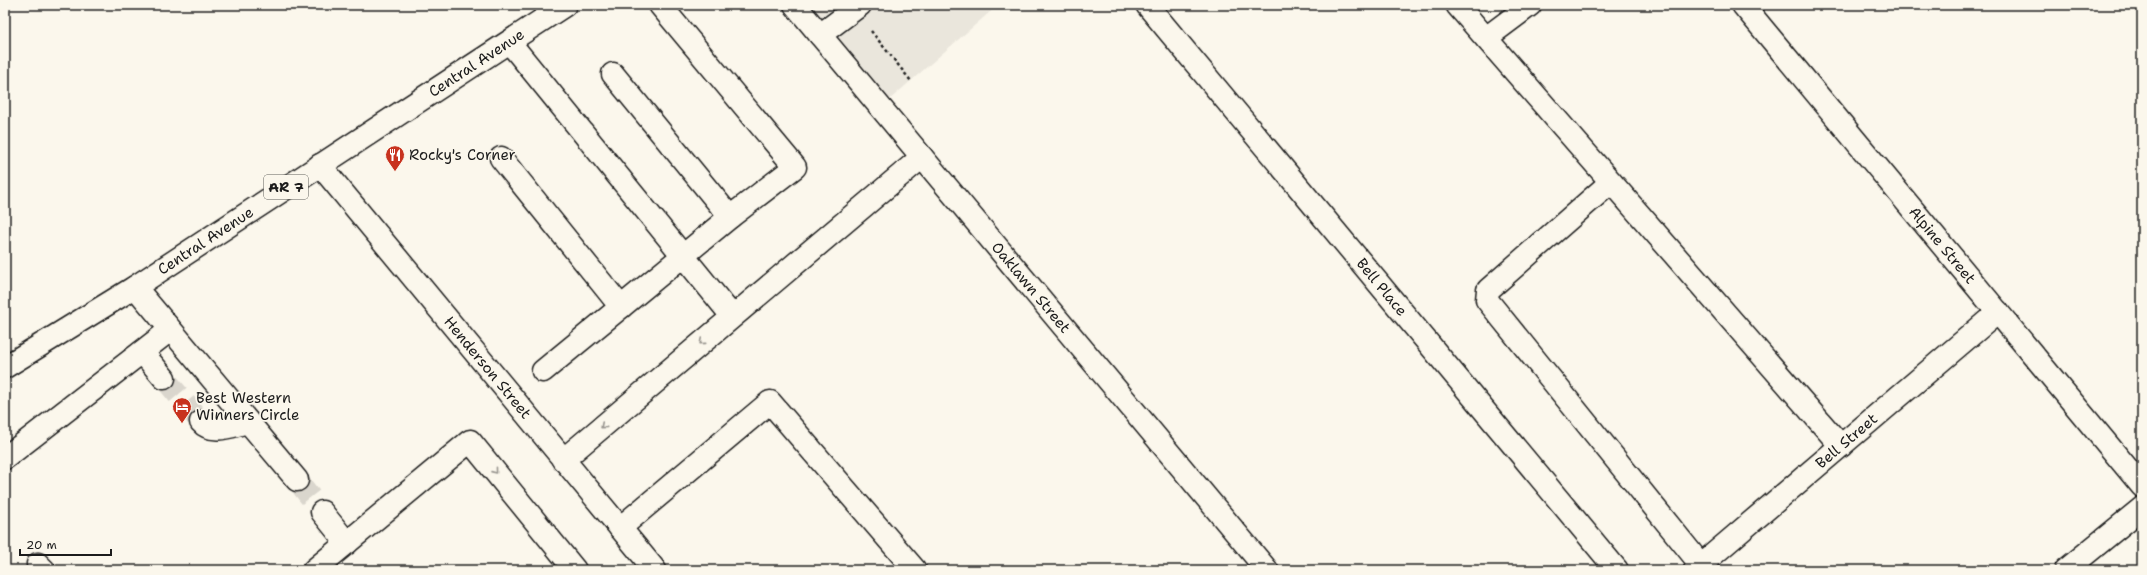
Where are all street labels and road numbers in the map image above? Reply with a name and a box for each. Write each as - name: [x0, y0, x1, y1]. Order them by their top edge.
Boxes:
- street label: Central Avenue: [425, 24, 528, 102]
- road number: AR 7: [264, 175, 308, 199]
- street label: Central Avenue: [154, 202, 257, 279]
- street label: Alpine Street: [1904, 202, 1980, 288]
- street label: Oaklawn Street: [987, 238, 1075, 337]
- street label: Bell Place: [1352, 254, 1412, 320]
- street label: Henderson Street: [439, 312, 536, 423]
- street label: Bell Street: [1811, 409, 1882, 473]

